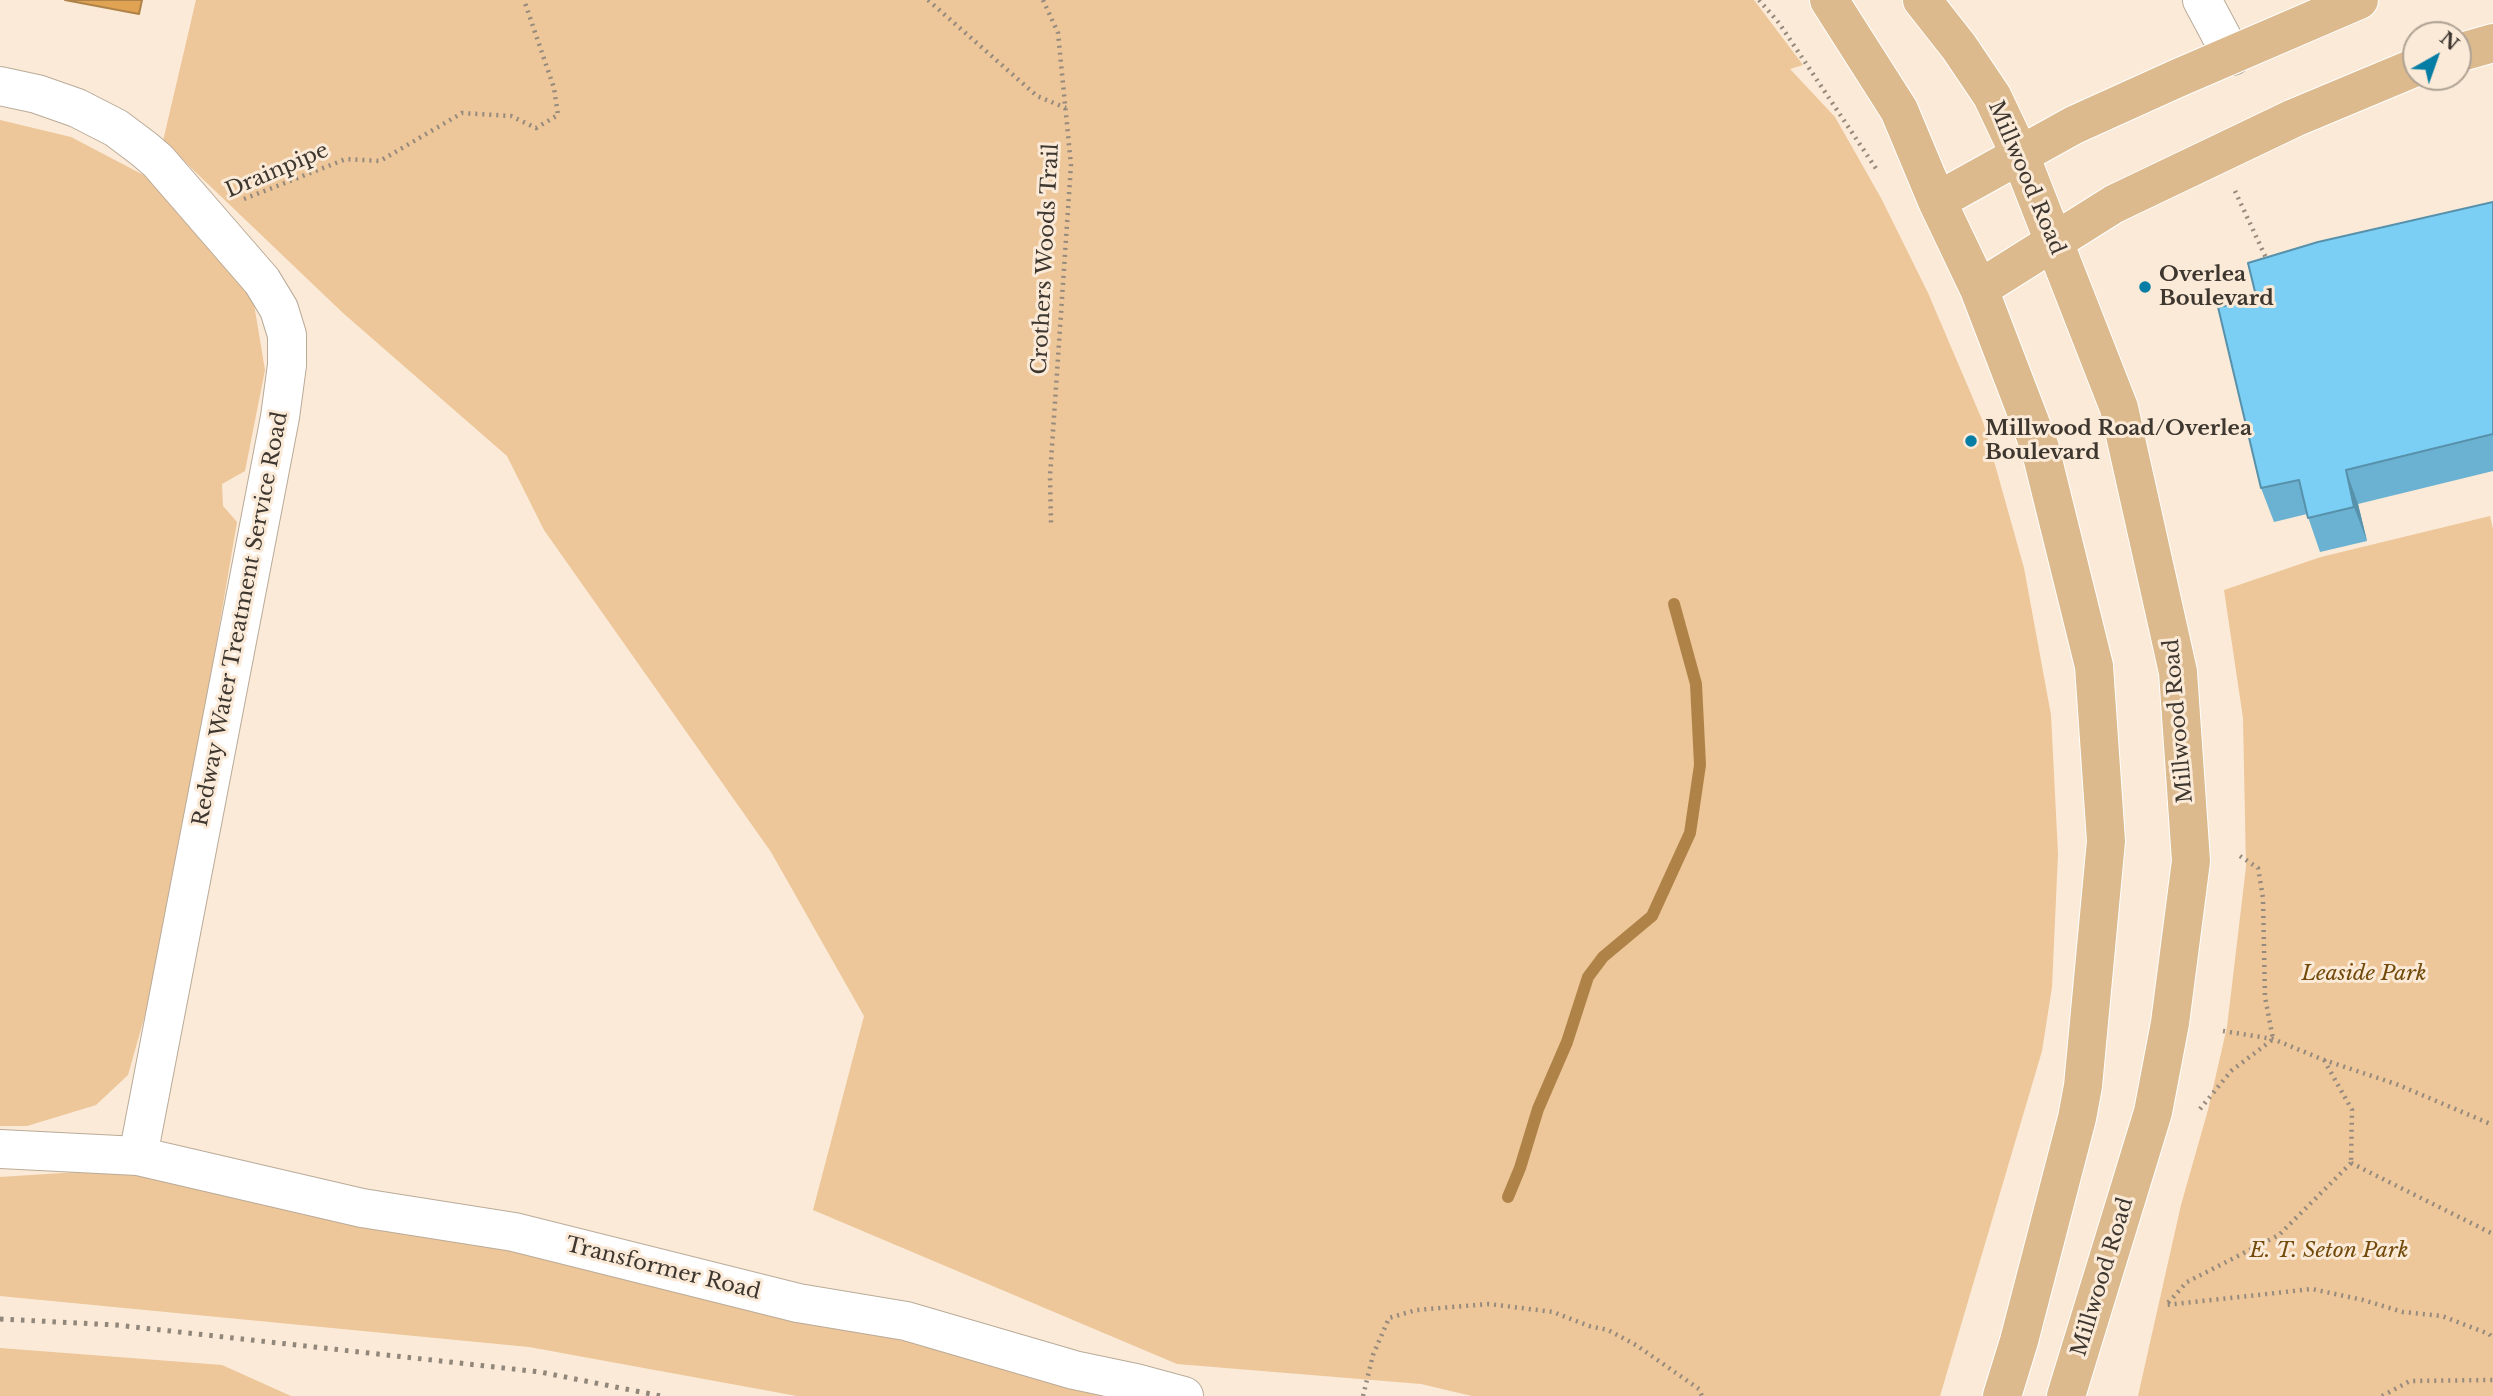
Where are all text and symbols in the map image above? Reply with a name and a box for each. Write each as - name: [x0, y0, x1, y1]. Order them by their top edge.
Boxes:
- north arrow: [2402, 21, 2472, 91]
- text: N: [2435, 27, 2464, 56]
- street label: Millwood Road: [1982, 97, 2070, 259]
- street label: Drainpipe: [222, 138, 332, 204]
- street label: Crothers Woods Trail: [1027, 143, 1065, 375]
- place label: Overlea Boulevard: [2159, 262, 2274, 312]
- marker: Overlea Boulevard: [2137, 279, 2153, 295]
- street label: Redway Water Treatment Service Road: [188, 410, 294, 828]
- place label: Millwood Road/Overlea Boulevard: [1985, 416, 2252, 466]
- marker: Millwood Road/Overlea Boulevard: [1963, 433, 1979, 449]
- street label: Millwood Road: [2159, 638, 2199, 804]
- park label: Leaside Park: [2301, 961, 2427, 987]
- street label: Millwood Road: [2067, 1195, 2139, 1359]
- street label: Transformer Road: [563, 1233, 763, 1305]
- park label: E. T. Seton Park: [2250, 1238, 2408, 1264]

